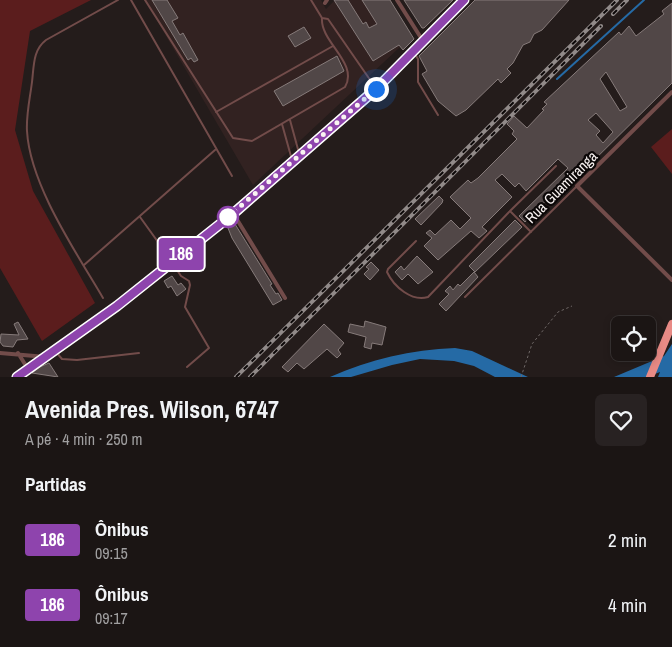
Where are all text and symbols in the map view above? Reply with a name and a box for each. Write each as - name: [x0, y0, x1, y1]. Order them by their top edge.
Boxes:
- your location: [364, 77, 389, 102]
- street label: Rua Guamiranga: [520, 146, 602, 228]
- unlabelled marker: [217, 206, 239, 228]
- line badge: 186: [152, 238, 210, 270]
- text: 186: [169, 241, 193, 266]
- map controls: [611, 316, 656, 361]
- button: locate: [611, 316, 656, 361]
- text: Avenida Pres. Wilson, 6747: [25, 393, 279, 425]
- button: heart: [595, 394, 647, 446]
- text: A pé · 4 min · 250 m: [25, 428, 142, 450]
- text: Partidas: [25, 471, 86, 497]
- text: Ônibus: [95, 516, 149, 542]
- text: 186: [40, 527, 65, 552]
- text: 2 min: [608, 527, 647, 553]
- text: 09:15: [95, 542, 128, 564]
- text: Ônibus: [95, 581, 149, 607]
- text: 186: [40, 592, 65, 617]
- text: 4 min: [608, 592, 647, 618]
- text: 09:17: [95, 607, 128, 629]

